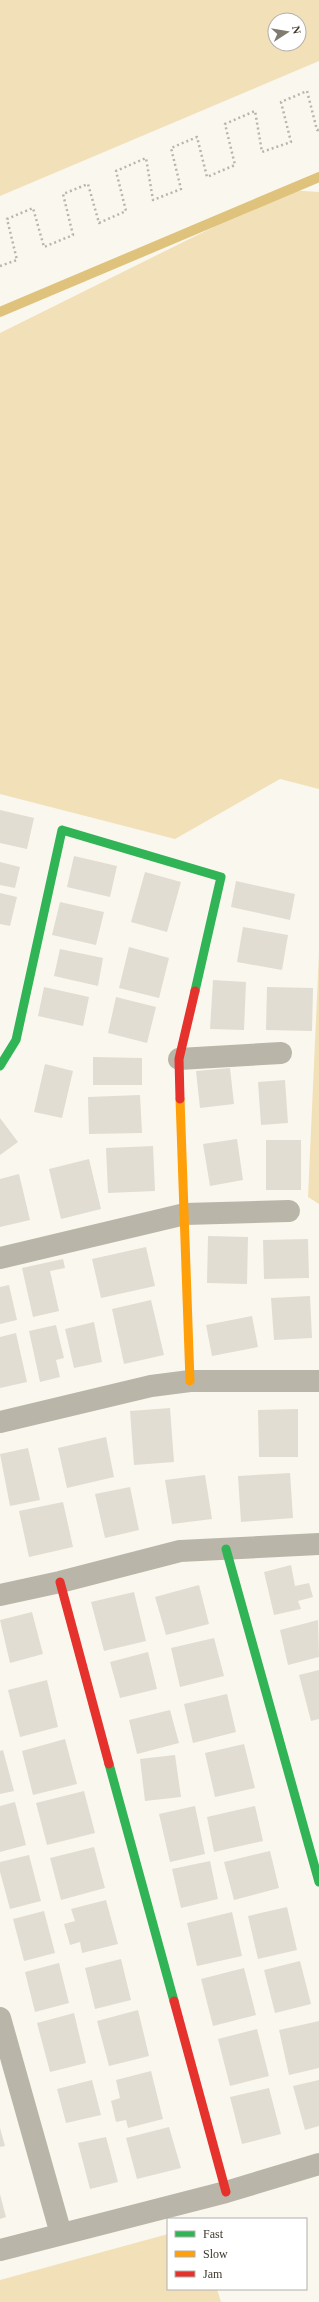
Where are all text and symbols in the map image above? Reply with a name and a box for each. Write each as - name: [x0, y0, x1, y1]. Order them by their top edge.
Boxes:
- north arrow: [267, 12, 307, 52]
- text: N: [290, 25, 303, 35]
- legend: [167, 2218, 307, 2290]
- text: Fast: [203, 2227, 224, 2241]
- text: Slow: [203, 2247, 228, 2261]
- text: Jam: [203, 2267, 223, 2281]

